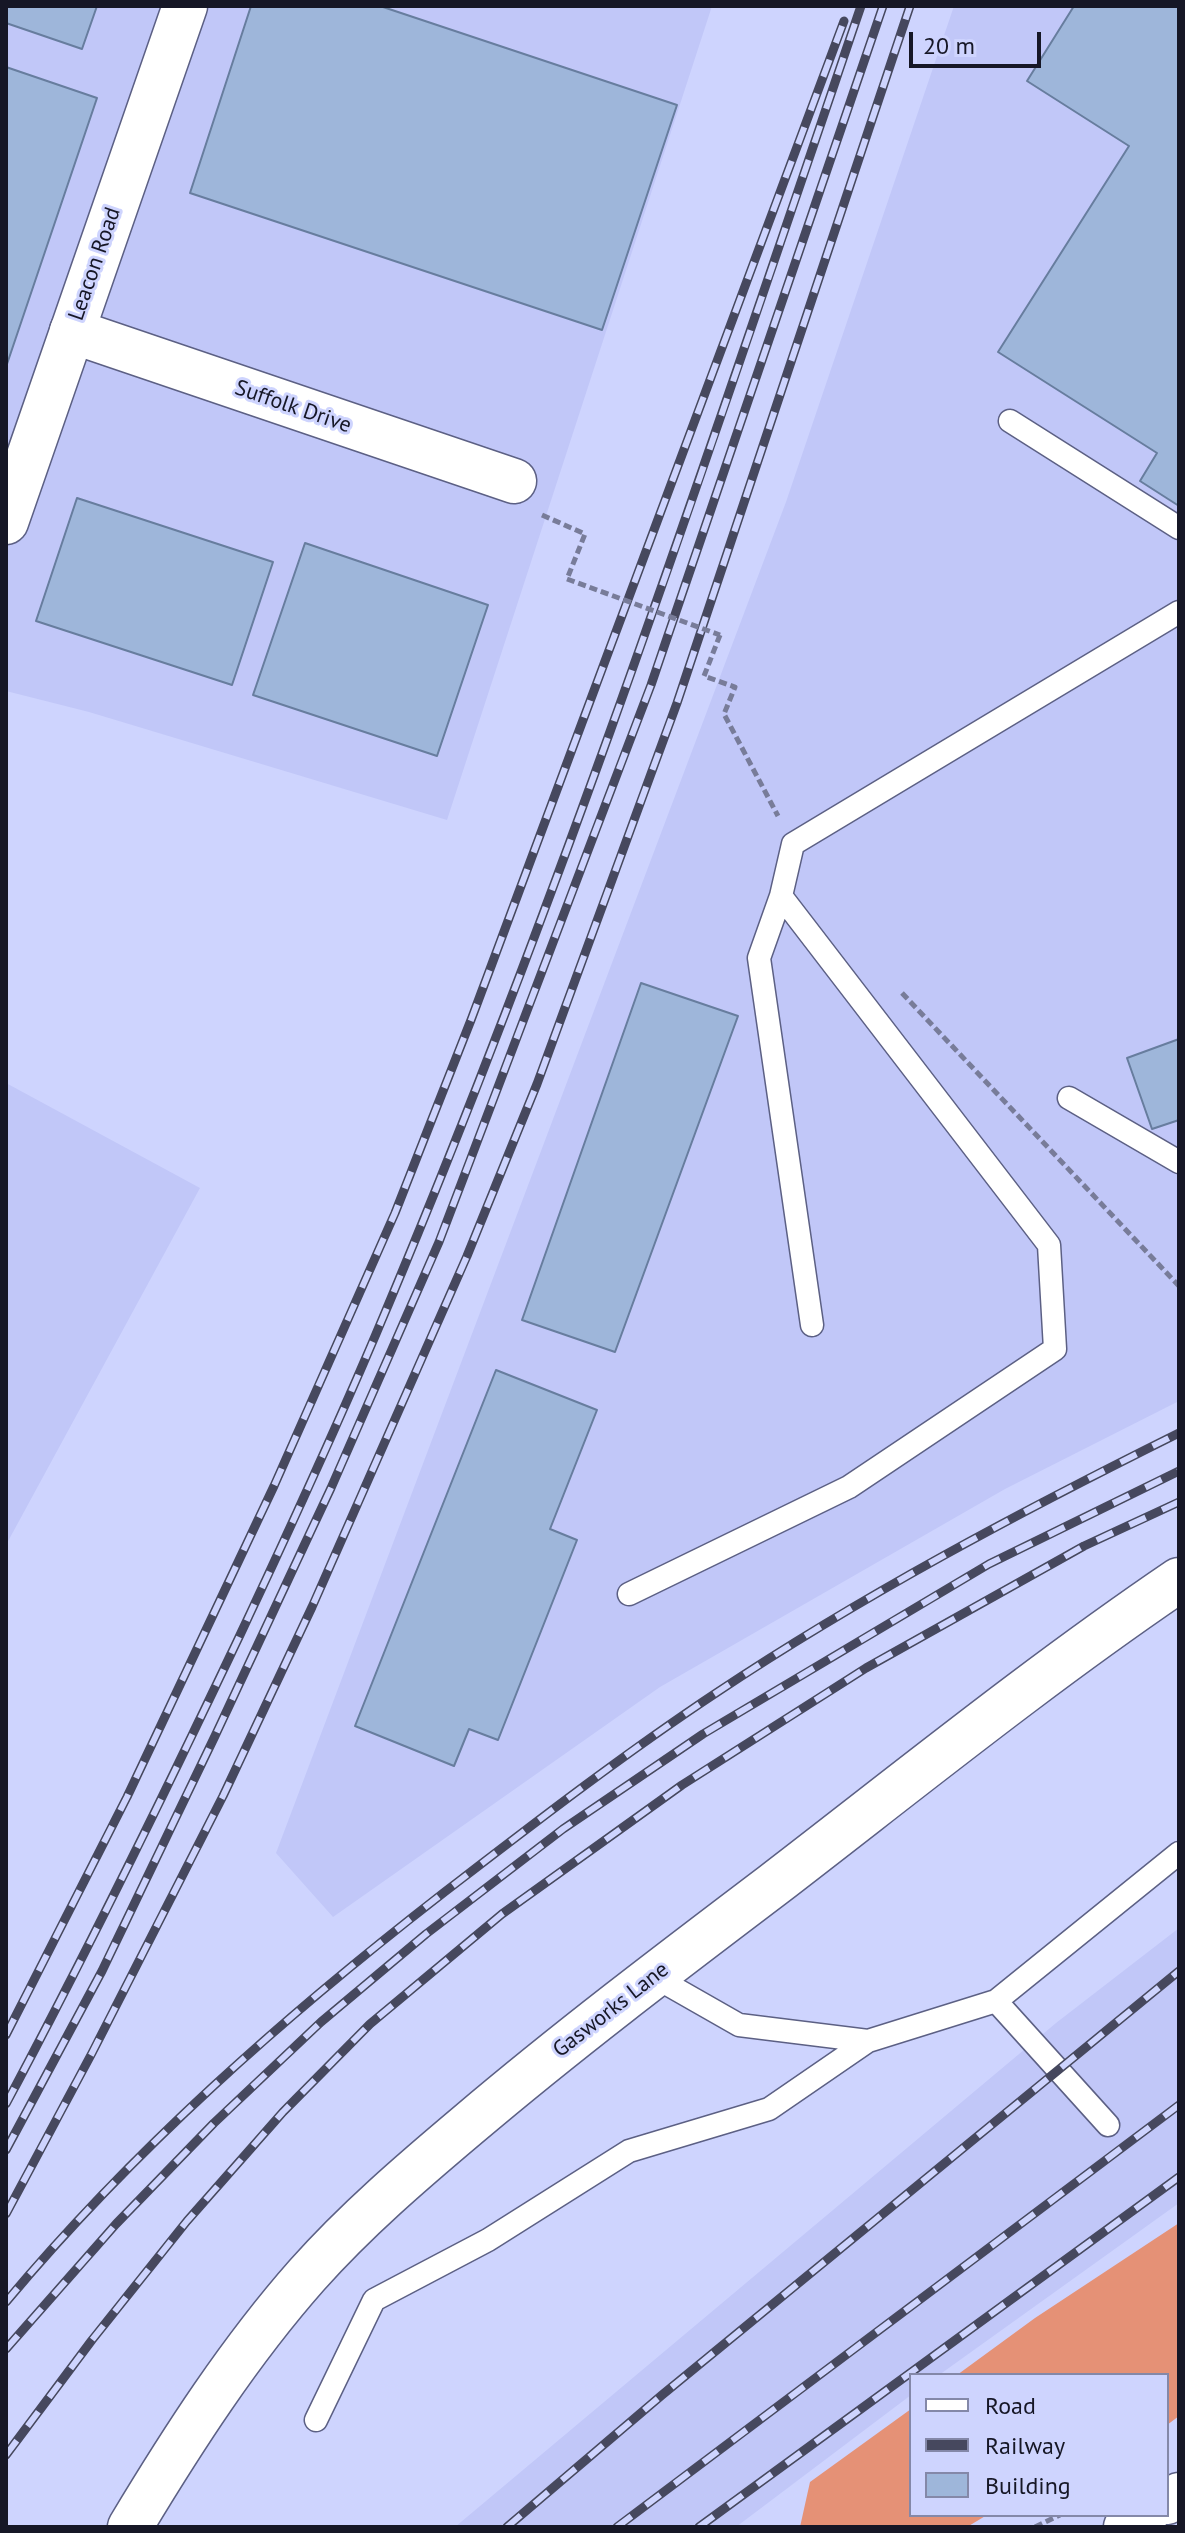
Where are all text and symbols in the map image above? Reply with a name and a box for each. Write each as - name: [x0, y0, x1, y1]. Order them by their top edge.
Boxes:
- scale bar: [913, 16, 1045, 66]
- text: 20 m: [923, 30, 975, 61]
- street label: Leacon Road: [63, 204, 127, 324]
- street label: Suffolk Drive: [231, 375, 355, 439]
- street label: Gasworks Lane: [548, 1957, 674, 2063]
- legend: [909, 2373, 1169, 2517]
- text: Road: [985, 2390, 1036, 2421]
- text: Railway: [985, 2430, 1065, 2461]
- text: Building: [985, 2470, 1071, 2501]

